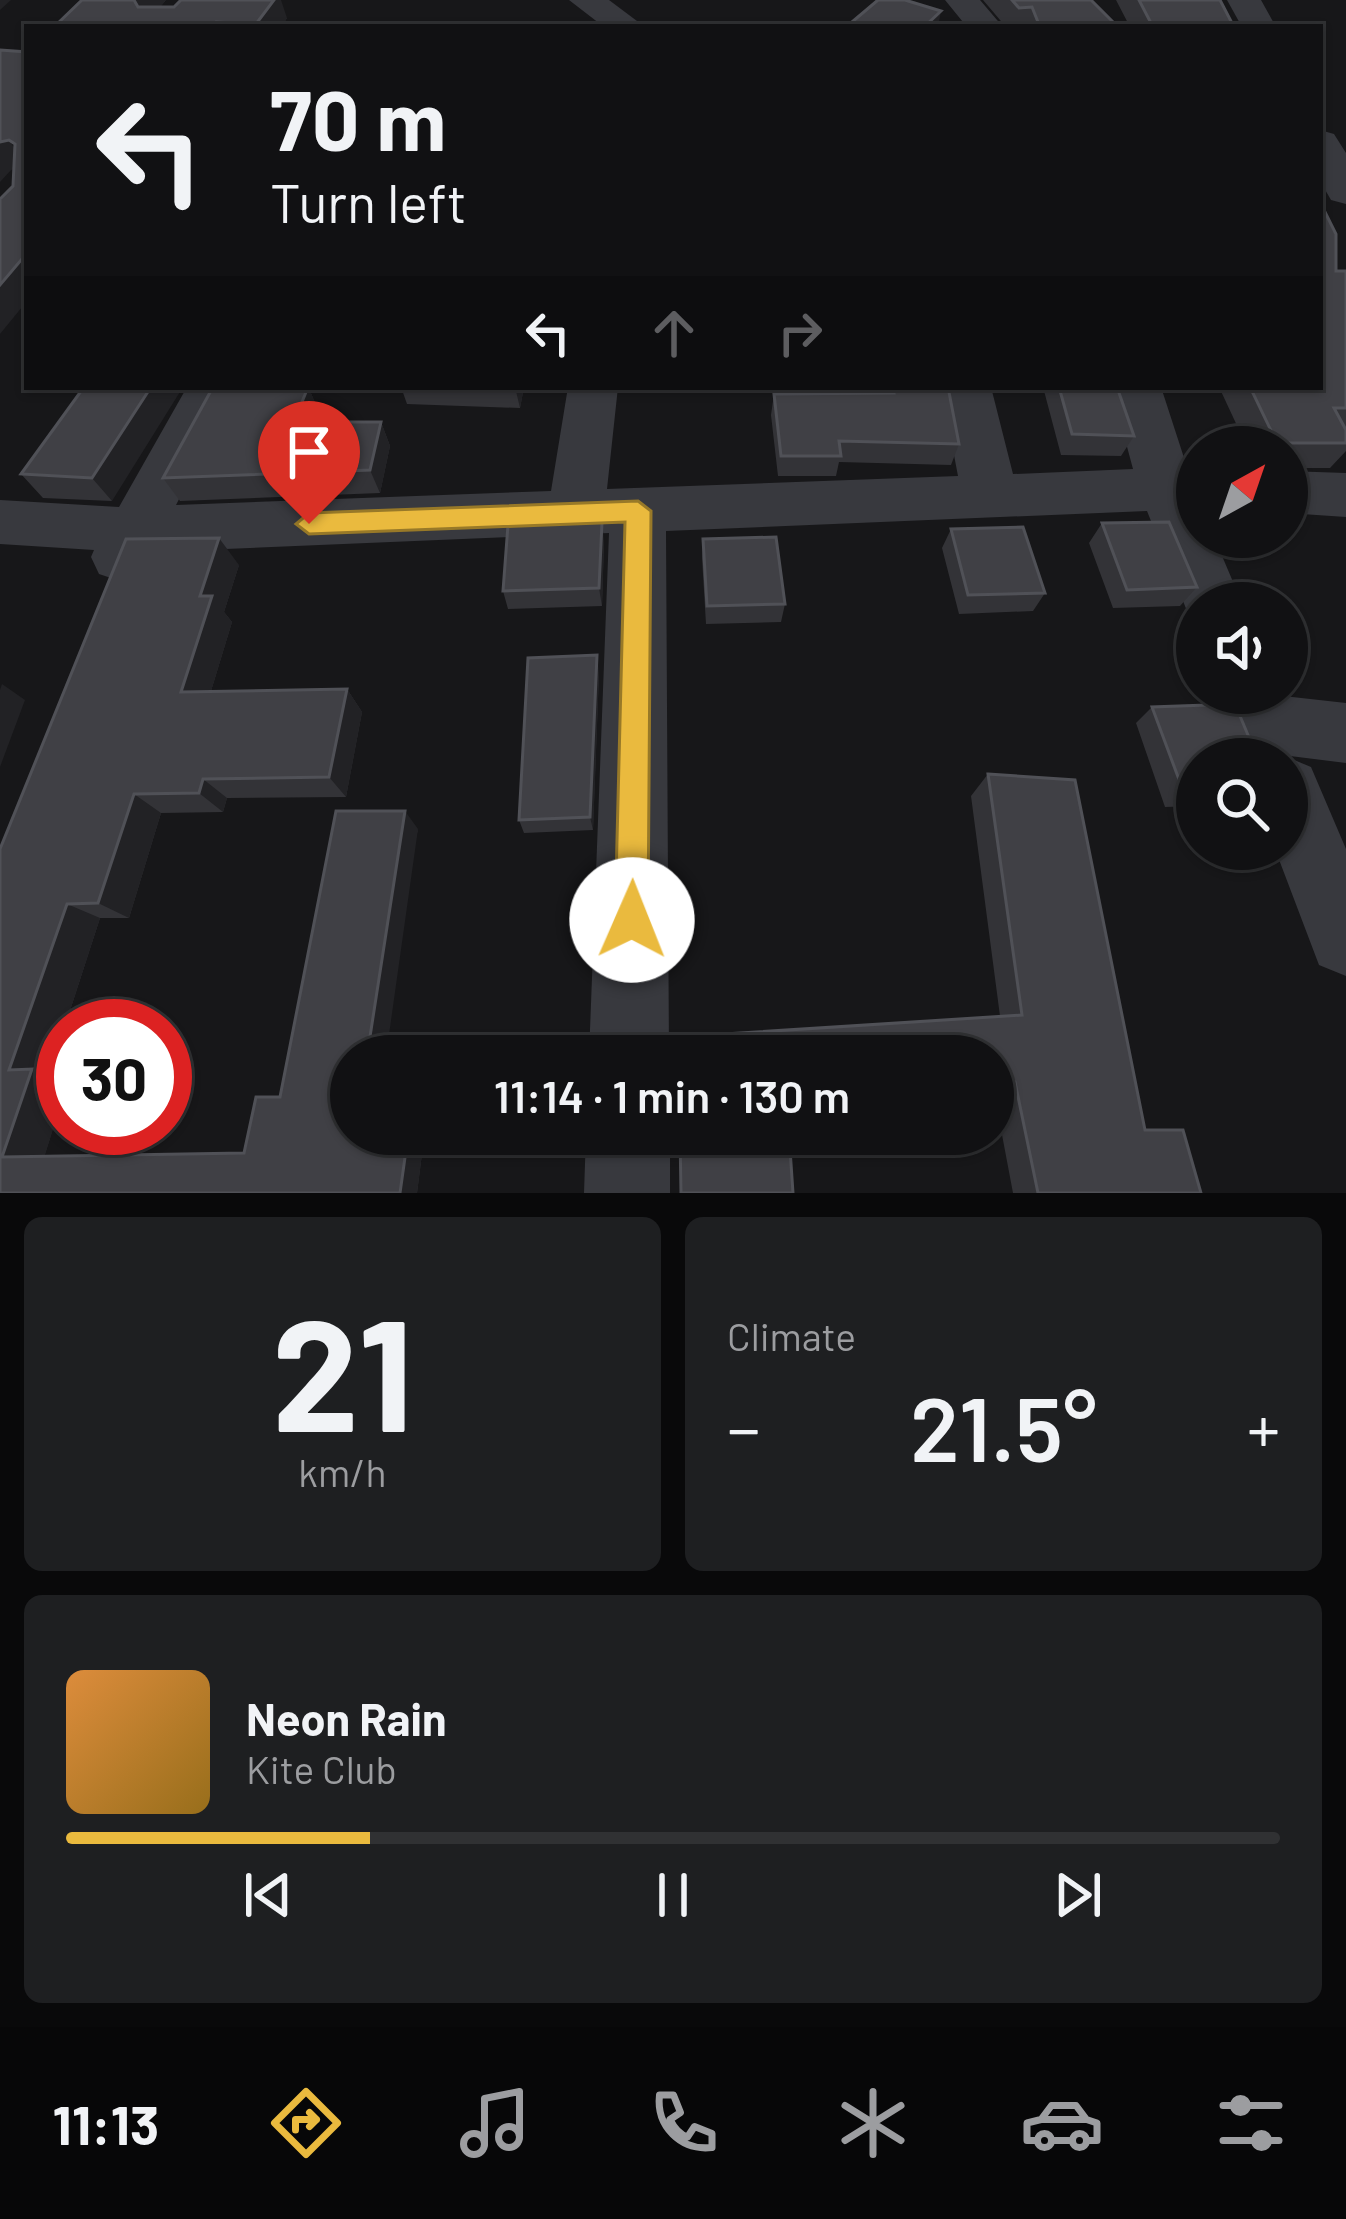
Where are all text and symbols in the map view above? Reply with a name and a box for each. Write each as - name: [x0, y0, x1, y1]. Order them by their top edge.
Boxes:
- text: 70 m: [270, 67, 446, 168]
- icon: left: [72, 72, 228, 228]
- text: Turn left: [270, 169, 467, 234]
- icon: left: [515, 300, 581, 366]
- icon: ahead: [641, 300, 707, 366]
- icon: right: [767, 300, 833, 366]
- pin: [258, 401, 360, 524]
- icon: arrive: [276, 419, 342, 485]
- north arrow: [1176, 426, 1308, 558]
- map controls: [1176, 426, 1308, 870]
- button: sound: [1176, 582, 1308, 714]
- button: search: [1176, 738, 1308, 870]
- position arrow: [569, 857, 695, 983]
- speed limit sign: 30: [36, 999, 192, 1155]
- text: 11:14 · 1 min · 130 m: [494, 1068, 850, 1122]
- text: 21: [272, 1276, 413, 1463]
- text: Climate: [727, 1312, 856, 1359]
- text: 21.5°: [910, 1372, 1097, 1480]
- text: −: [727, 1387, 760, 1466]
- text: +: [1247, 1387, 1280, 1466]
- text: km/h: [298, 1448, 387, 1495]
- text: Neon Rain: [246, 1691, 447, 1745]
- text: Kite Club: [246, 1745, 397, 1792]
- icon: previous: [235, 1862, 301, 1928]
- icon: pause: [640, 1862, 706, 1928]
- icon: next: [1045, 1862, 1111, 1928]
- icon: directions: [264, 2081, 348, 2165]
- icon: music: [453, 2081, 537, 2165]
- icon: phone: [642, 2081, 726, 2165]
- icon: climate: [831, 2081, 915, 2165]
- icon: car: [1020, 2081, 1104, 2165]
- icon: filters: [1209, 2081, 1293, 2165]
- text: 11:13: [53, 2091, 159, 2156]

